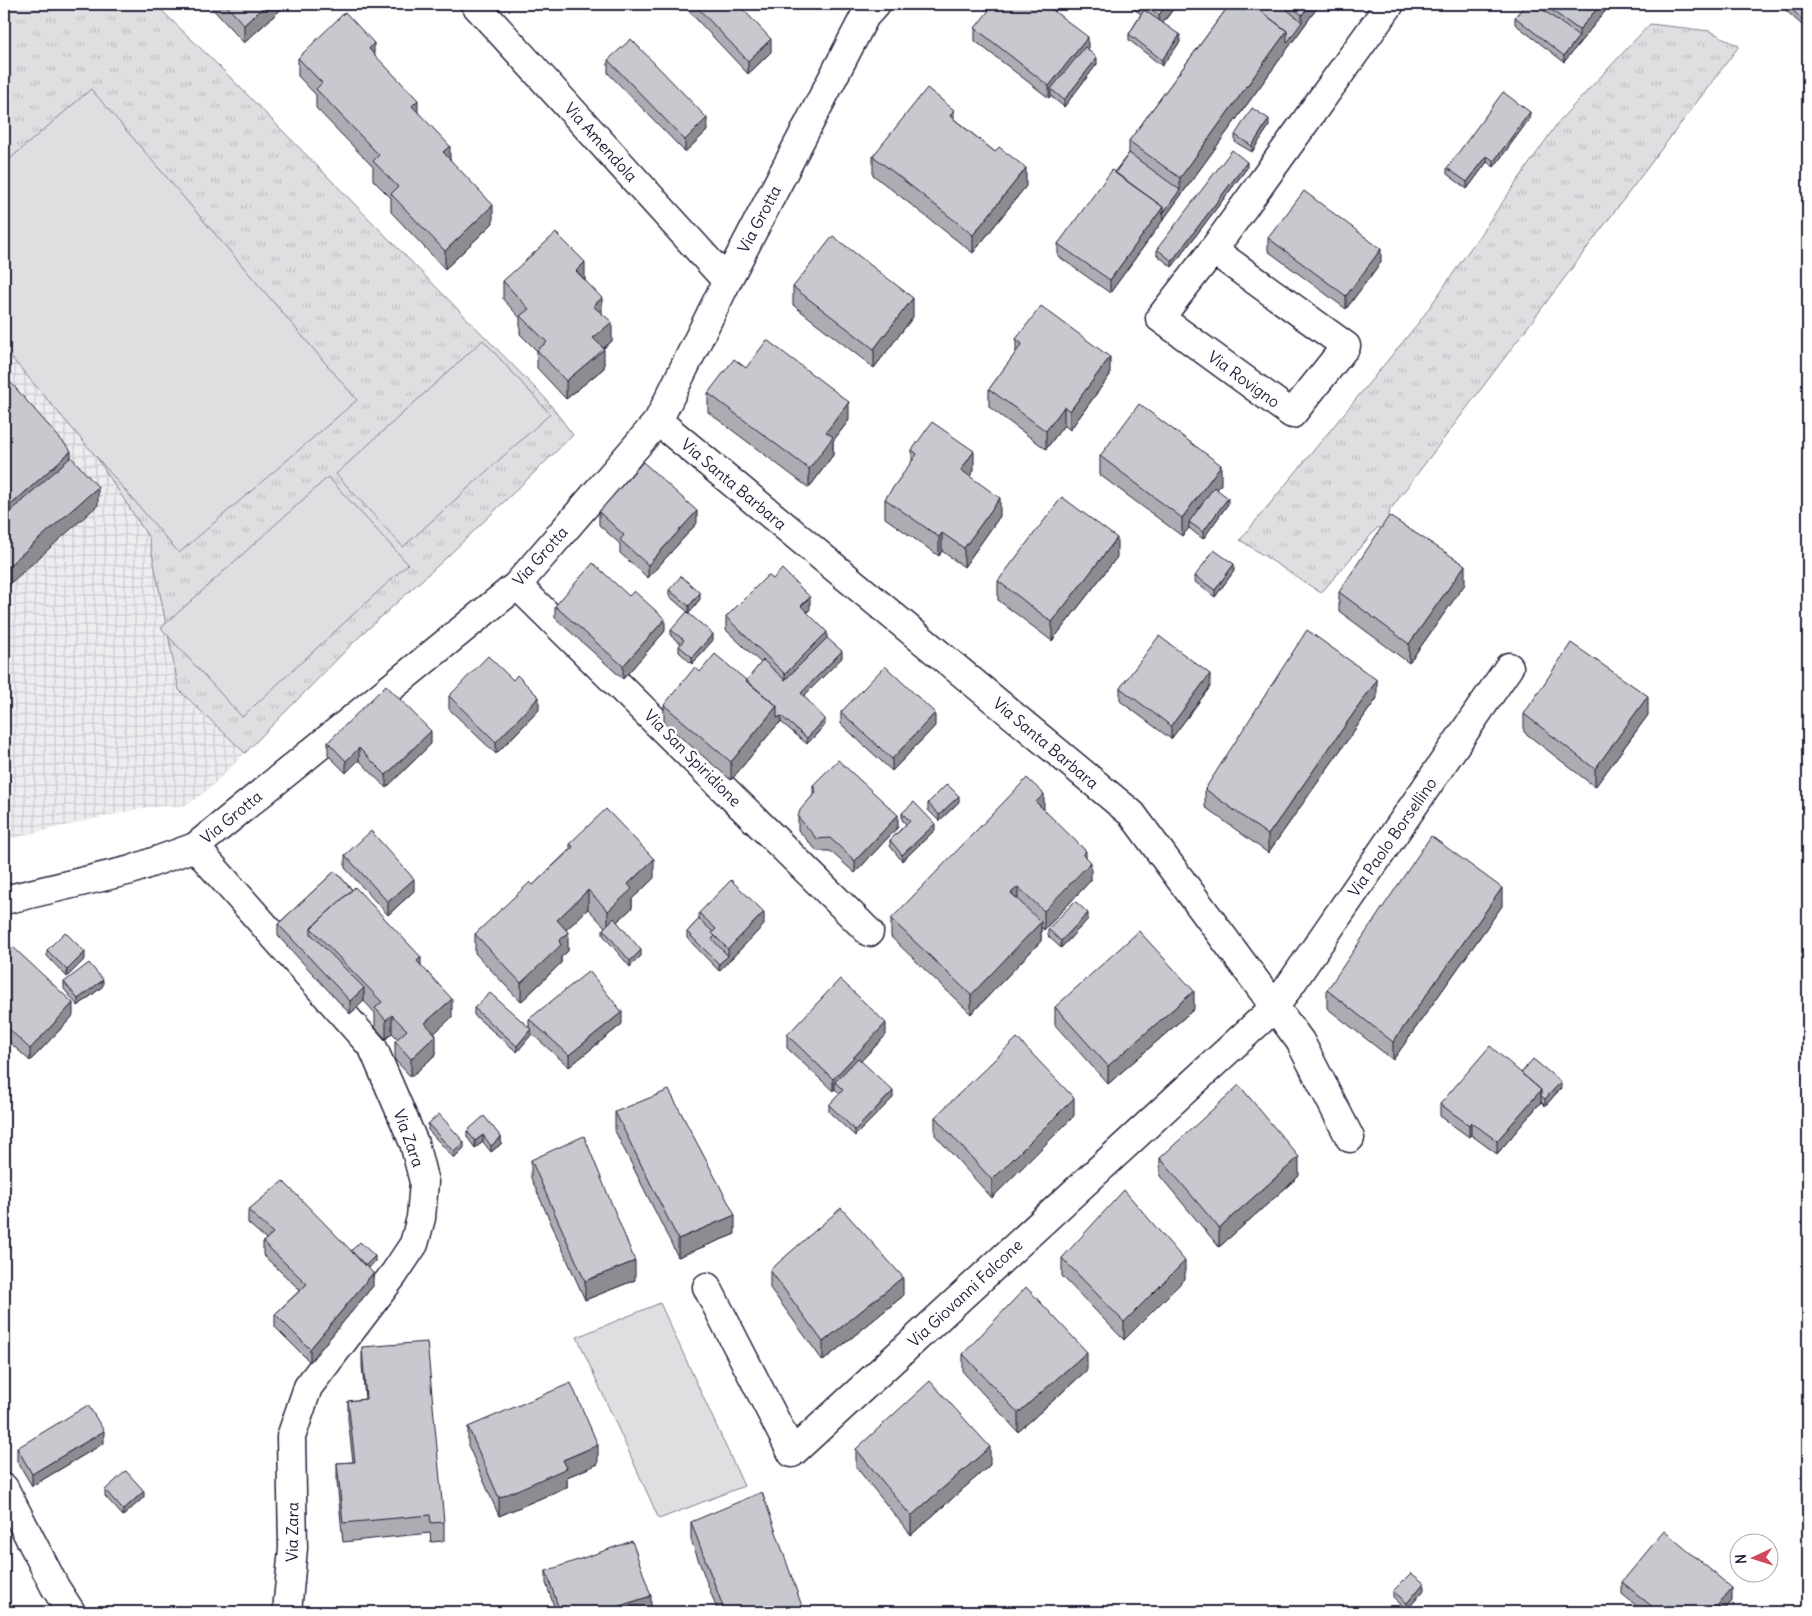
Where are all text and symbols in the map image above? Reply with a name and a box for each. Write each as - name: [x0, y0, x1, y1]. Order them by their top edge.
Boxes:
- street label: Via Amendola: [560, 98, 642, 186]
- street label: Via Grotta: [733, 182, 785, 256]
- street label: Via Rovigno: [1204, 346, 1284, 412]
- street label: Via Santa Barbara: [677, 434, 791, 534]
- street label: Via Grotta: [508, 522, 572, 590]
- street label: Via Santa Barbara: [989, 693, 1103, 793]
- street label: Via San Spiridione: [640, 705, 746, 811]
- street label: Via Paolo Borsellino: [1343, 773, 1441, 901]
- street label: Via Grotta: [196, 786, 266, 848]
- street label: Via Zara: [389, 1106, 429, 1170]
- street label: Via Giovanni Falcone: [904, 1235, 1026, 1351]
- street label: Via Zara: [281, 1502, 303, 1562]
- north arrow: [1730, 1534, 1780, 1584]
- text: N: [1732, 1553, 1750, 1564]

